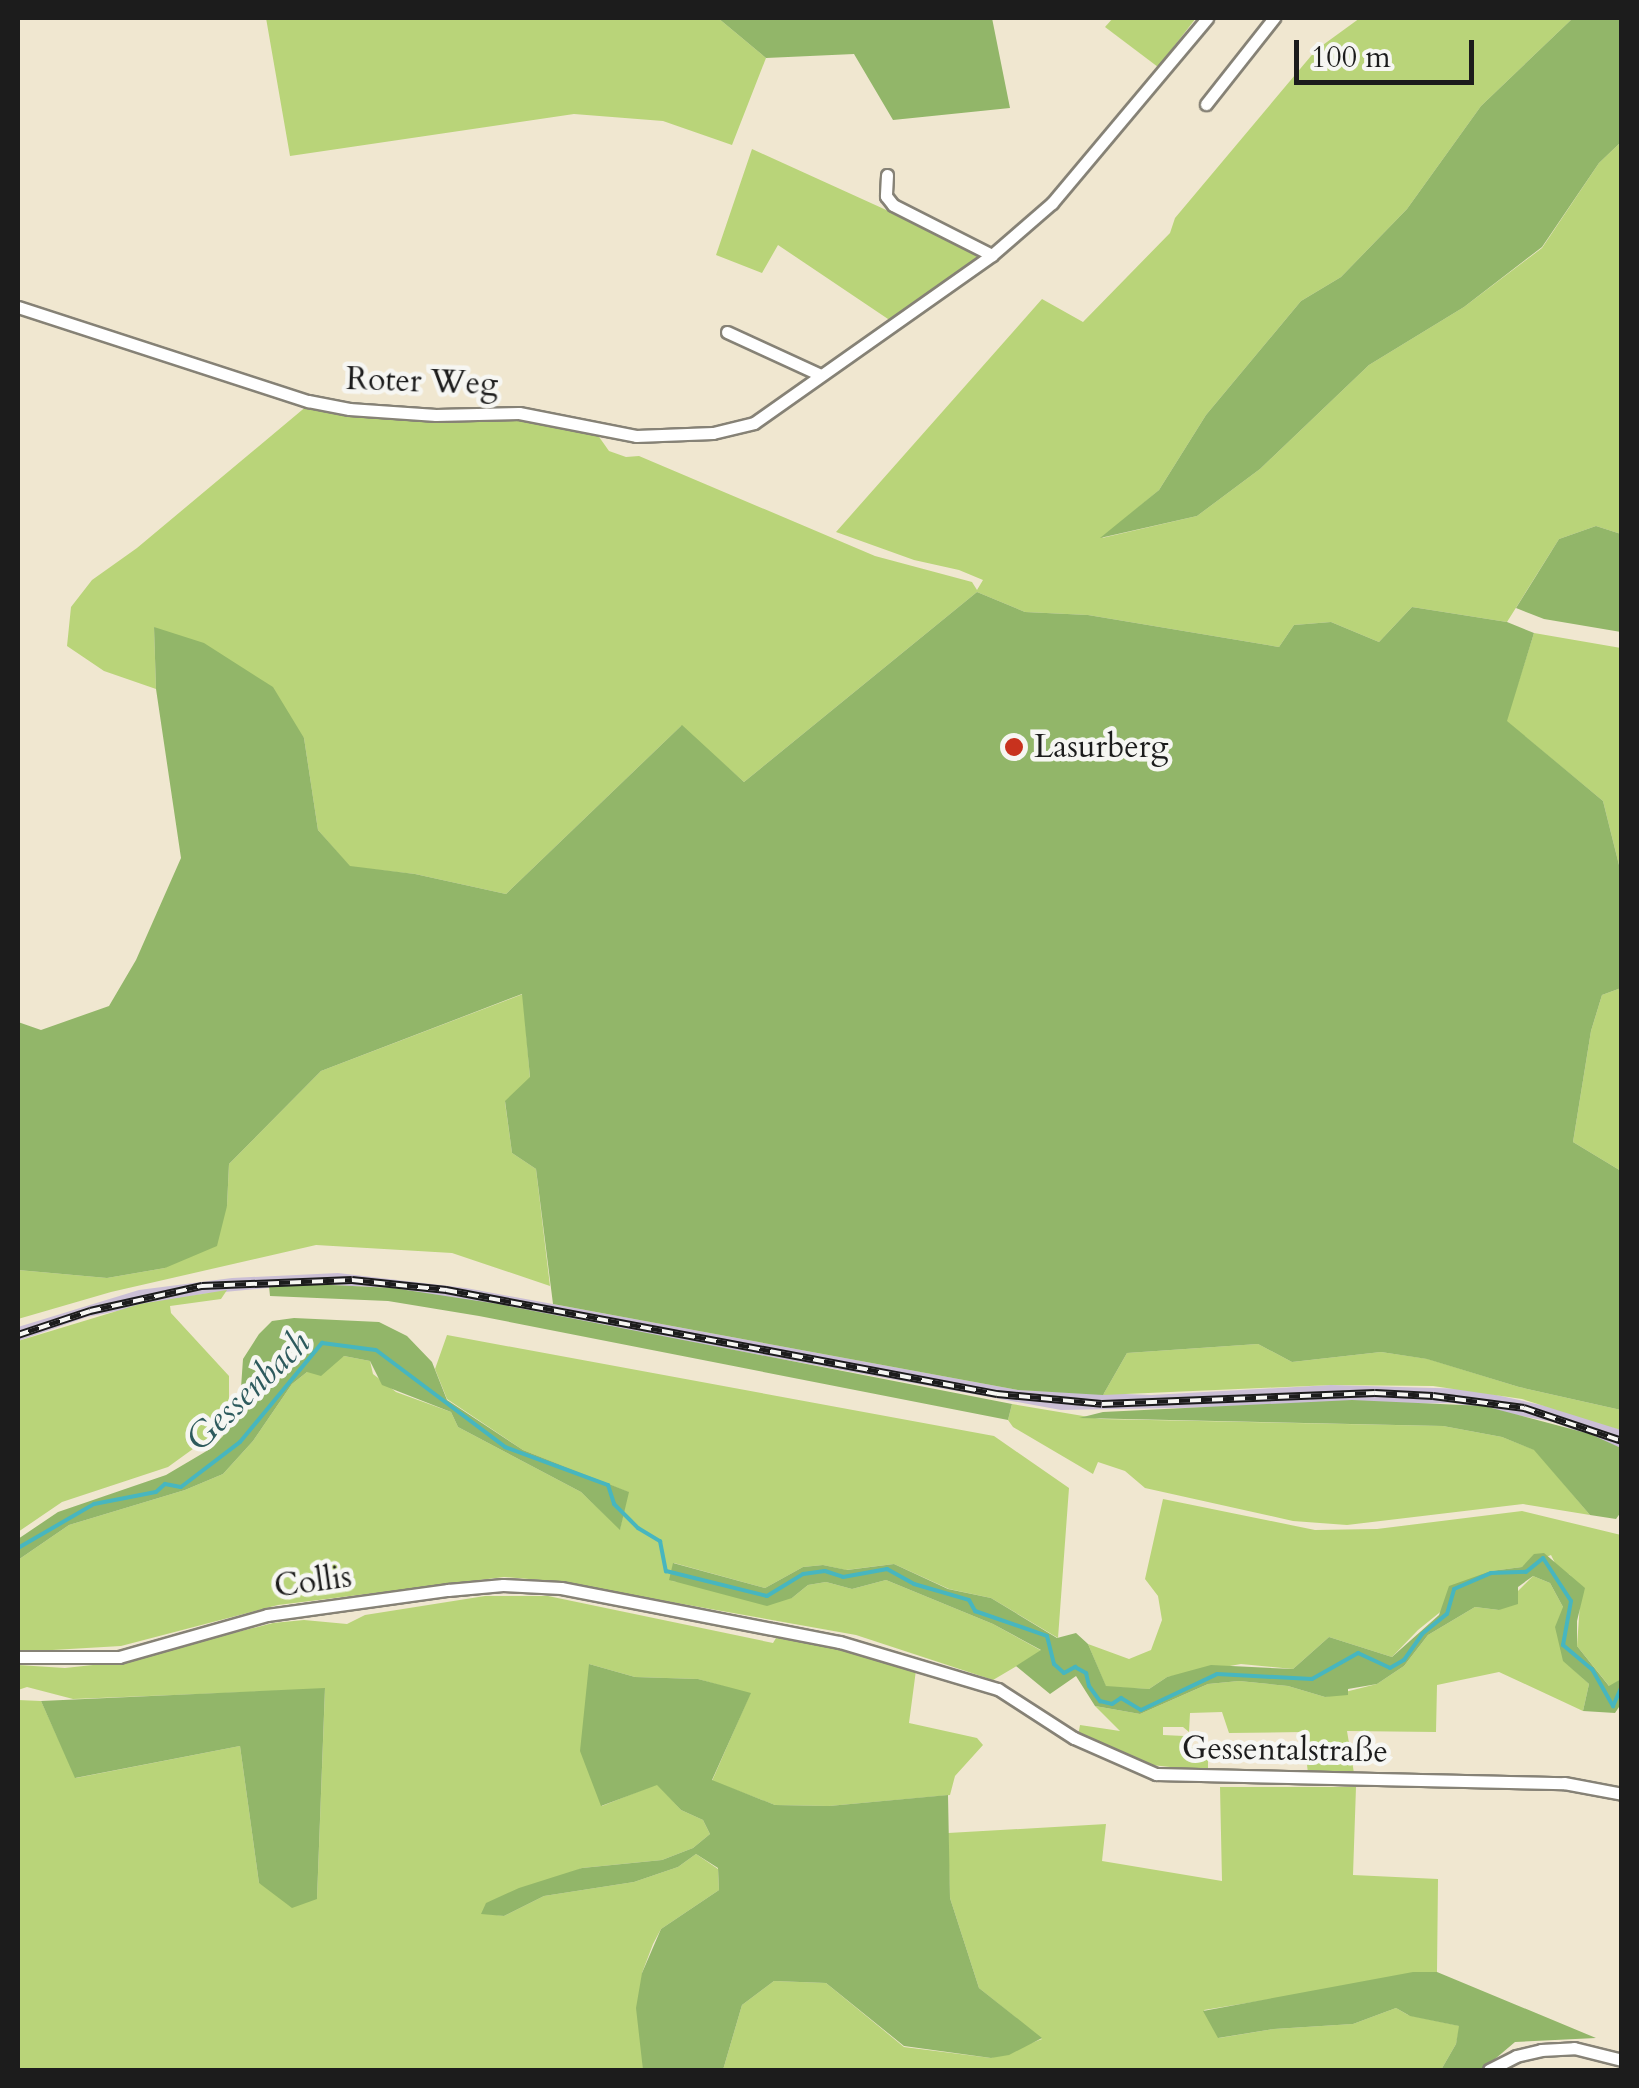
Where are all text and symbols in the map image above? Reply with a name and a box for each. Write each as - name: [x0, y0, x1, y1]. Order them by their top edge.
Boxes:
- scale bar: [1299, 20, 1479, 82]
- text: 100 m: [1311, 37, 1391, 78]
- street label: Roter Weg: [345, 360, 499, 404]
- place label: Lasurberg: [1034, 728, 1168, 766]
- marker: Lasurberg: [1003, 736, 1025, 758]
- water label: Gessenbach: [178, 1322, 318, 1460]
- street label: Collis: [272, 1558, 354, 1606]
- street label: Gessentalstraße: [1182, 1729, 1388, 1771]

